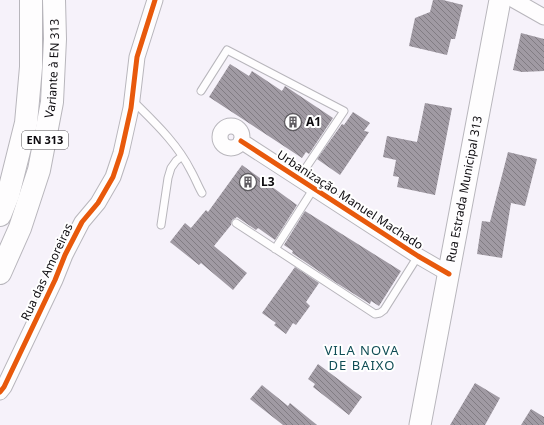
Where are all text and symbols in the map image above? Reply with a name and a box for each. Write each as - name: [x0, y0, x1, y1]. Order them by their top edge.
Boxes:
- street label: Variante à EN 313: [40, 18, 63, 120]
- building icon: A1: [283, 112, 303, 132]
- place label: A1: [306, 113, 321, 130]
- street label: Rua Estrada Municipal 313: [442, 114, 486, 264]
- road number: EN 313: [22, 131, 68, 149]
- street label: Urbanização Manuel Machado: [274, 146, 427, 253]
- building icon: L3: [238, 172, 258, 192]
- place label: L3: [261, 173, 275, 190]
- street label: Rua das Amoreiras: [17, 220, 77, 323]
- district label: VILA NOVA DE BAIXO: [324, 341, 400, 374]

